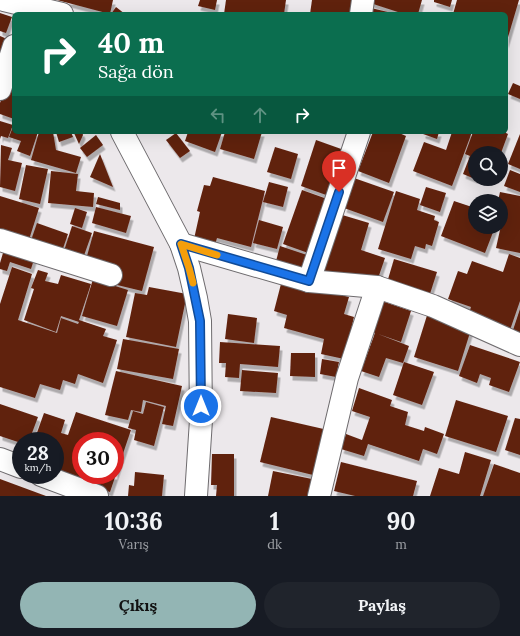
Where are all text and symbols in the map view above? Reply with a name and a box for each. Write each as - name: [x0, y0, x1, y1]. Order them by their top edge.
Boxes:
- text: 40 m: [98, 25, 164, 61]
- icon: right: [32, 28, 84, 80]
- text: Sağa dön: [98, 60, 174, 83]
- icon: left: [207, 104, 229, 126]
- icon: ahead: [249, 104, 271, 126]
- icon: right: [291, 104, 313, 126]
- map controls: [468, 146, 508, 234]
- button: search: [468, 146, 508, 186]
- pin: [322, 151, 356, 192]
- icon: arrive: [328, 157, 350, 179]
- button: layers: [468, 194, 508, 234]
- position arrow: [180, 385, 222, 427]
- speed limit sign: 30: [72, 432, 124, 484]
- text: 28: [27, 440, 49, 465]
- text: km/h: [24, 461, 52, 474]
- text: 10:36: [104, 506, 163, 537]
- text: 1: [270, 506, 279, 537]
- text: 90: [386, 506, 416, 537]
- text: Varış: [119, 536, 149, 553]
- text: dk: [267, 536, 282, 553]
- text: m: [395, 536, 407, 553]
- button: Çıkış: [20, 582, 256, 628]
- button: Paylaş: [264, 582, 500, 628]

